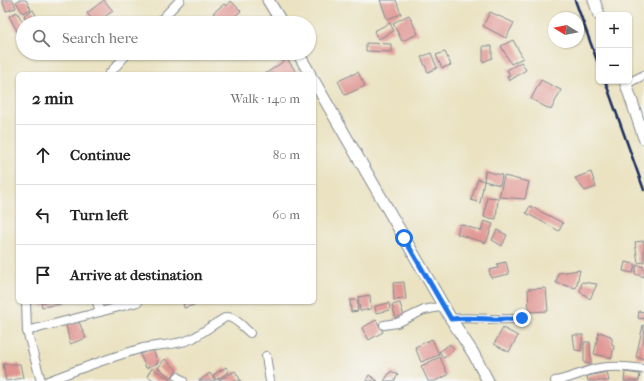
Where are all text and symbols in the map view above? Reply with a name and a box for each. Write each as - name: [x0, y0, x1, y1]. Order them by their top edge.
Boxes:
- north arrow: [548, 12, 584, 48]
- map controls: [596, 12, 632, 84]
- button: +: [596, 12, 632, 48]
- search box: [16, 16, 316, 60]
- icon: search: [30, 27, 52, 49]
- text: Search here: [62, 29, 138, 47]
- button: −: [596, 48, 632, 84]
- text: 2 min: [32, 88, 73, 108]
- text: Walk · 140 m: [231, 91, 300, 106]
- icon: ahead: [32, 144, 54, 166]
- text: Continue: [70, 146, 130, 164]
- text: 80 m: [273, 147, 300, 162]
- icon: left: [32, 204, 54, 226]
- text: Turn left: [70, 206, 128, 224]
- text: 60 m: [272, 207, 300, 222]
- route start: [395, 229, 413, 247]
- icon: arrive: [32, 264, 54, 286]
- text: Arrive at destination: [70, 266, 202, 284]
- route end: [513, 309, 531, 327]

